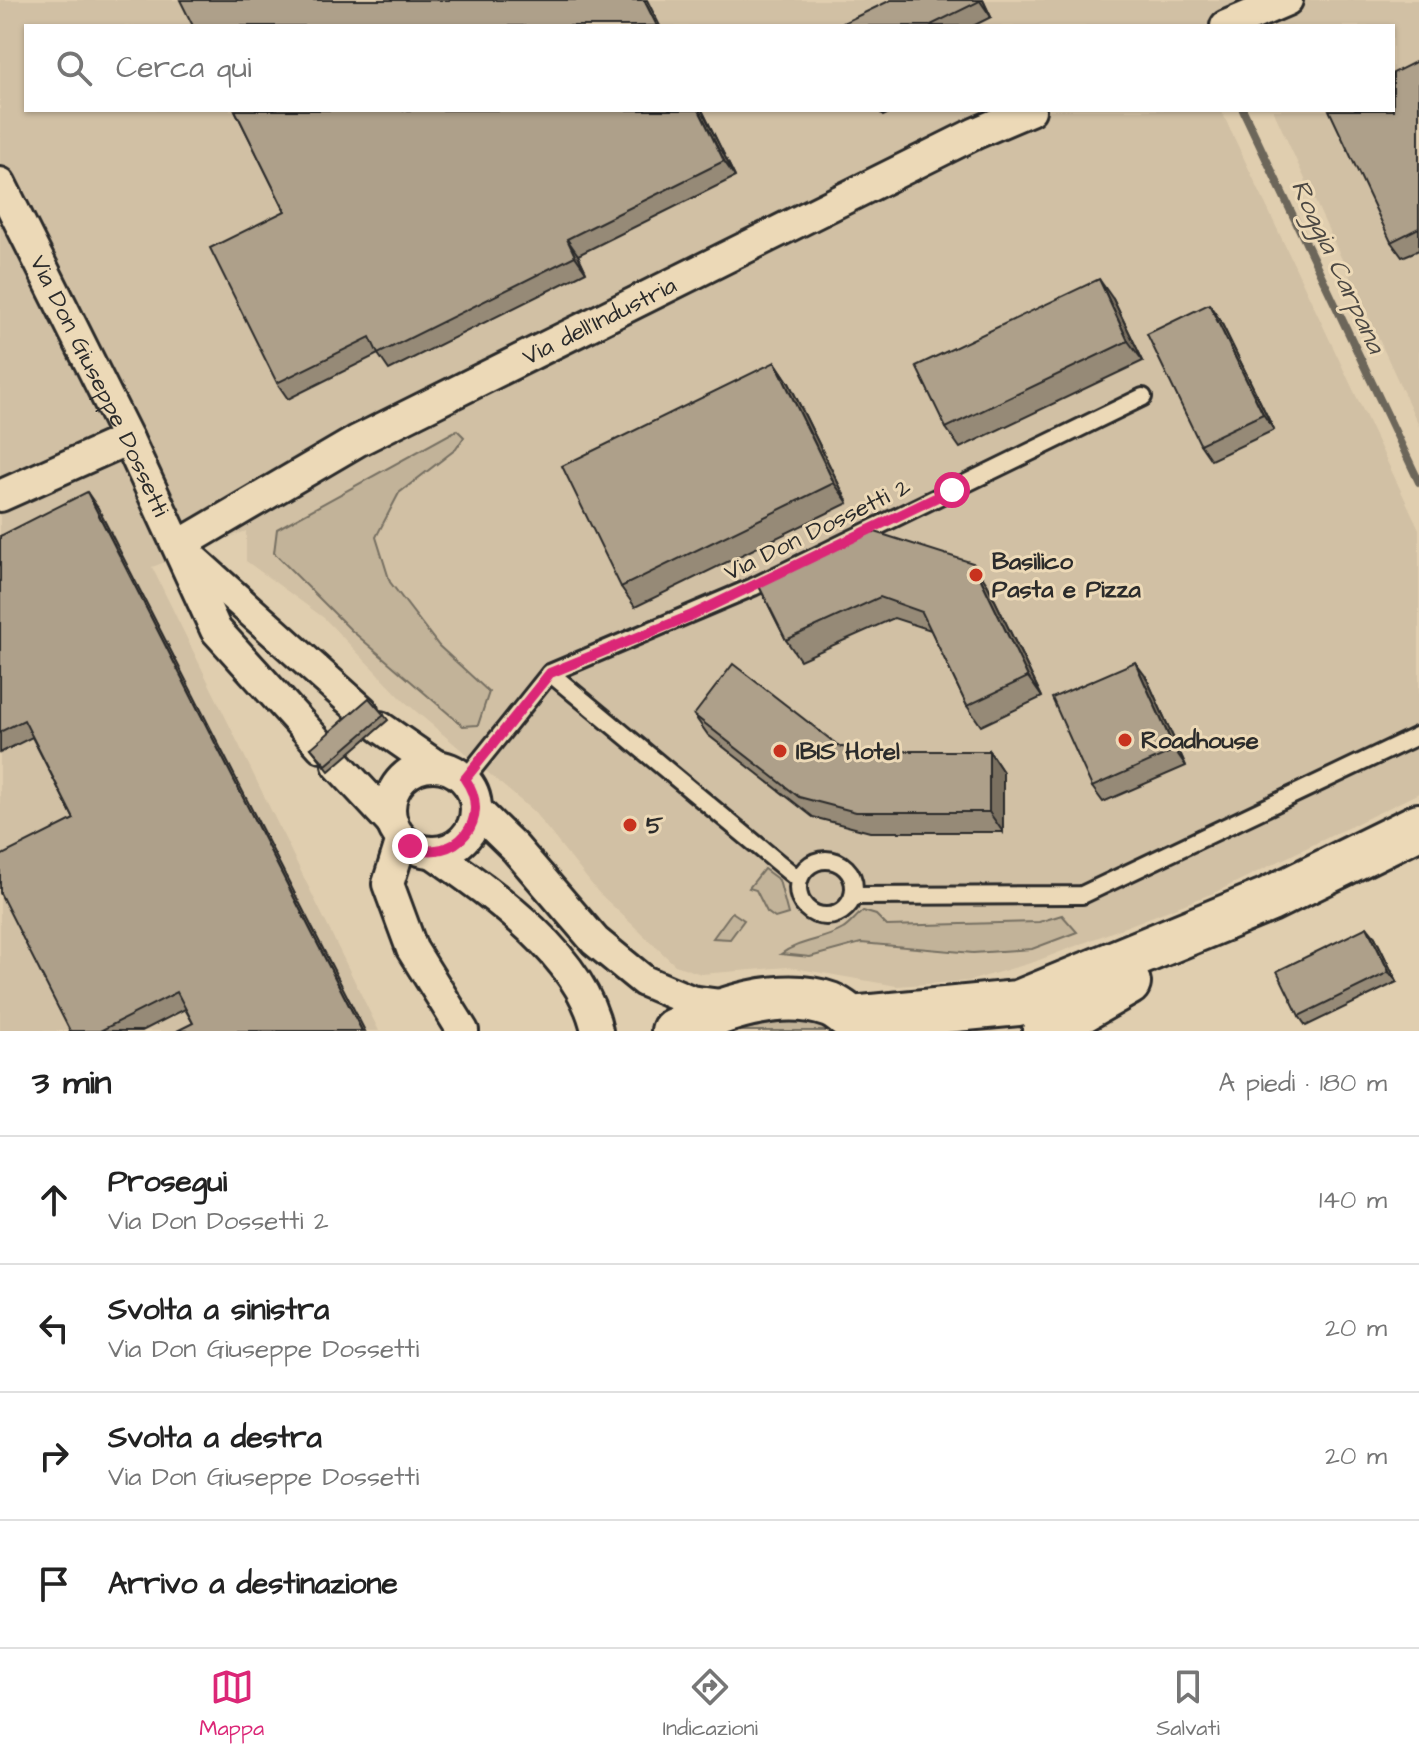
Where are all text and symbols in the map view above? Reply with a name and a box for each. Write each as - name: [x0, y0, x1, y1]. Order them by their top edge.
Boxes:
- search box: [24, 24, 1395, 112]
- icon: search: [52, 46, 96, 90]
- text: Cerca qui: [116, 47, 251, 89]
- water label: Roggia Carpana: [1281, 174, 1395, 361]
- street label: Via Don Giuseppe Dossetti: [21, 250, 178, 523]
- street label: Via dell’Industria: [517, 269, 682, 374]
- street label: Via Don Dossetti 2: [718, 470, 917, 590]
- route start: [934, 472, 970, 508]
- place label: Basilico Pasta e Pizza: [992, 545, 1141, 607]
- marker: Basilico Pasta e Pizza: [967, 566, 985, 584]
- place label: Roadhouse: [1141, 724, 1259, 758]
- marker: Roadhouse: [1116, 731, 1134, 749]
- place label: IBIS Hotel: [796, 735, 900, 769]
- marker: IBIS Hotel: [771, 742, 789, 760]
- place label: 5: [646, 809, 664, 843]
- marker: 5: [621, 816, 639, 834]
- route end: [392, 828, 428, 864]
- text: 3 min: [32, 1059, 112, 1107]
- text: A piedi · 180 m: [1218, 1065, 1387, 1101]
- text: Prosegui: [108, 1161, 227, 1203]
- icon: ahead: [32, 1178, 76, 1222]
- text: 140 m: [1319, 1182, 1387, 1218]
- text: Via Don Dossetti 2: [108, 1203, 329, 1239]
- text: Svolta a sinistra: [108, 1289, 329, 1331]
- icon: left: [32, 1306, 76, 1350]
- text: 20 m: [1325, 1310, 1387, 1346]
- text: Via Don Giuseppe Dossetti: [108, 1331, 419, 1367]
- text: Svolta a destra: [108, 1417, 322, 1459]
- icon: right: [32, 1434, 76, 1478]
- text: 20 m: [1325, 1438, 1387, 1474]
- text: Via Don Giuseppe Dossetti: [108, 1459, 419, 1495]
- icon: arrive: [32, 1562, 76, 1606]
- text: Arrivo a destinazione: [108, 1563, 398, 1605]
- tab: Mappa: [199, 1665, 264, 1744]
- tab: Indicazioni: [663, 1665, 758, 1744]
- tab: Salvati: [1156, 1665, 1220, 1744]

